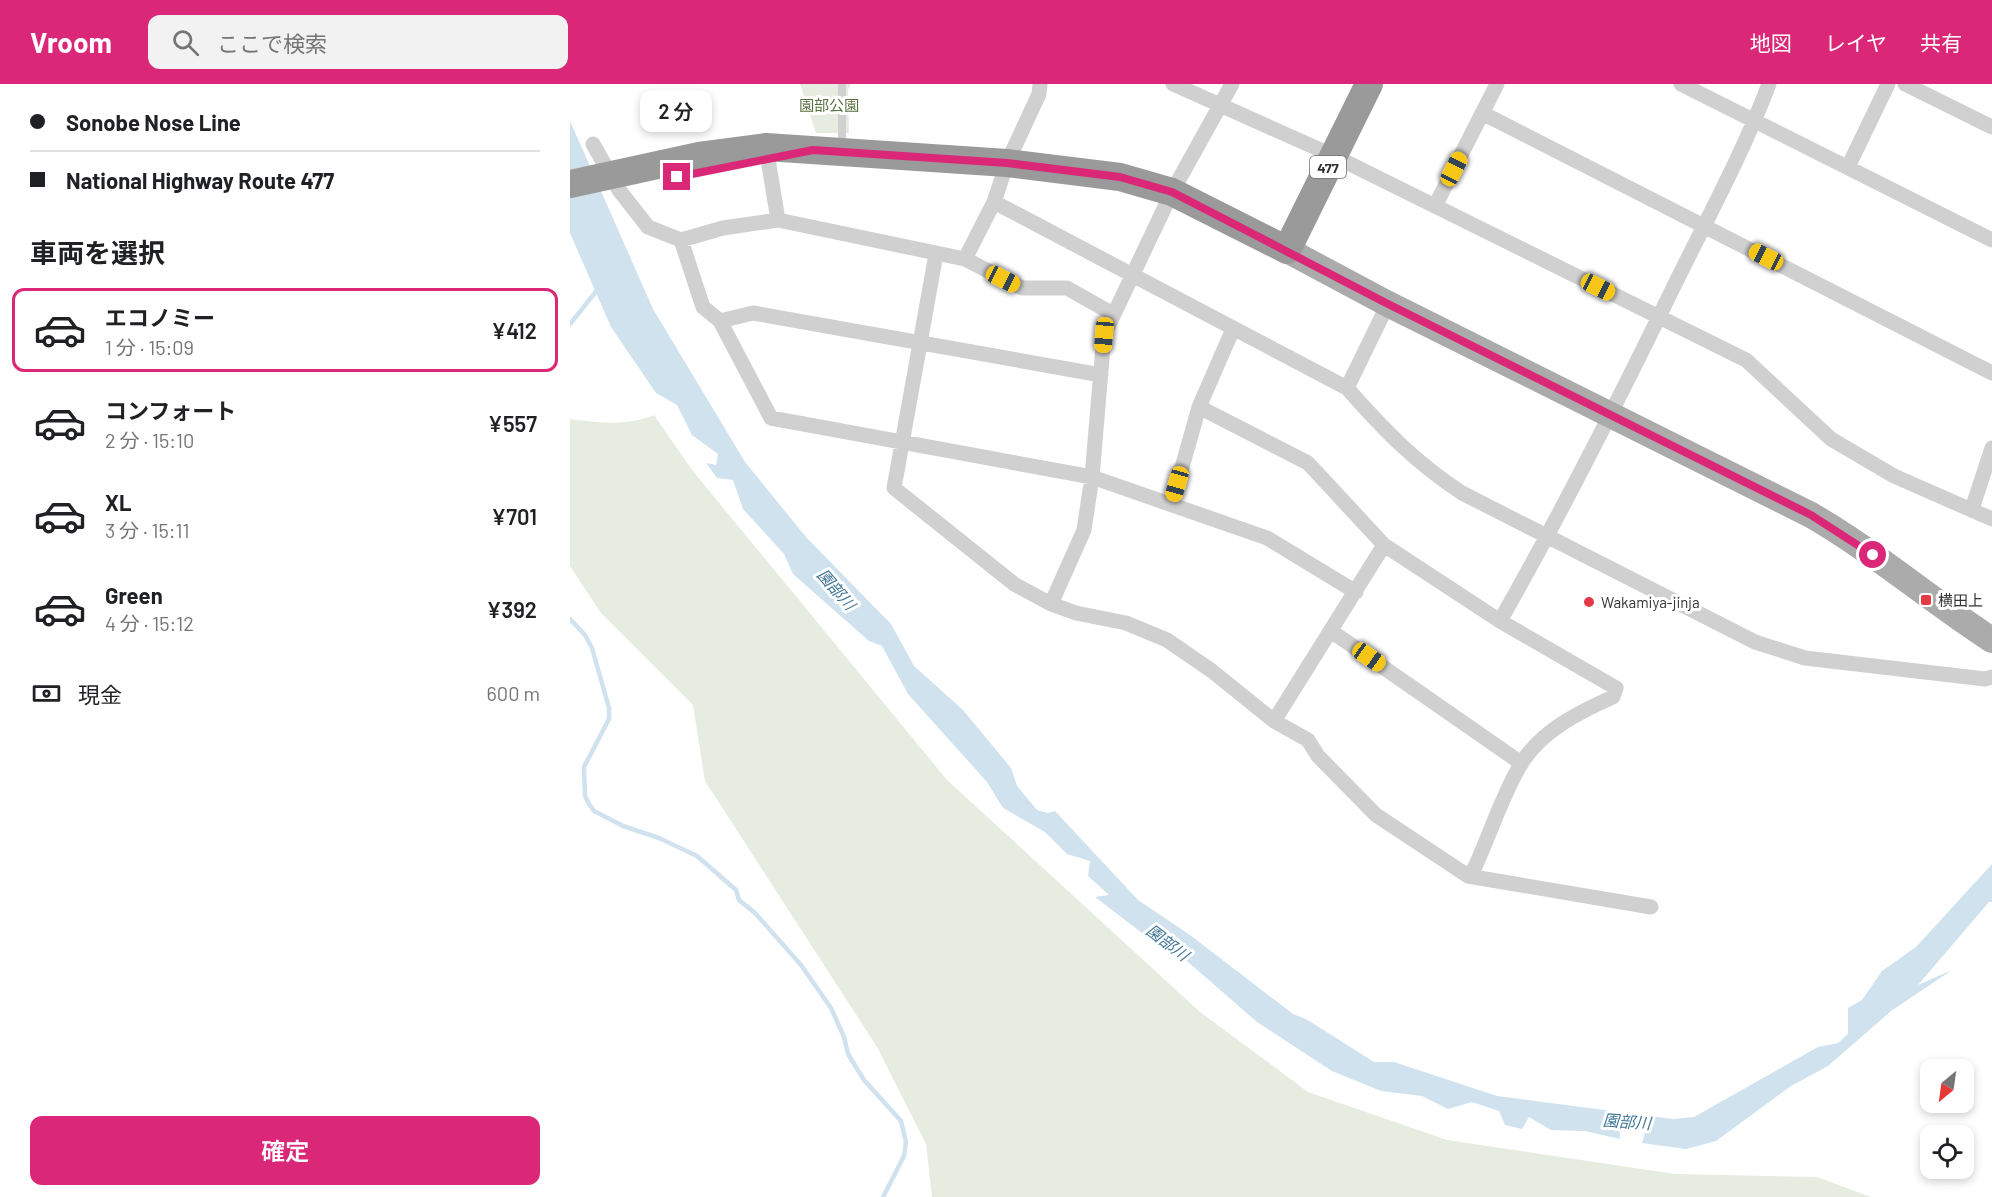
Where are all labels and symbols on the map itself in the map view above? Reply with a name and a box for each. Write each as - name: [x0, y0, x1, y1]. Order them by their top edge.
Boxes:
- callout: 2 分: [641, 90, 713, 132]
- park label: 園部公園: [799, 96, 859, 114]
- car: [1438, 149, 1470, 189]
- road number: 477: [1310, 156, 1346, 178]
- route end: [663, 163, 690, 190]
- car: [1746, 241, 1786, 273]
- car: [983, 263, 1023, 295]
- car: [1578, 271, 1618, 303]
- car: [1093, 316, 1115, 354]
- car: [1163, 464, 1191, 504]
- route start: [1859, 541, 1886, 568]
- water label: 園部川: [814, 565, 861, 615]
- place label: 横田上: [1938, 591, 1983, 609]
- place label: Wakamiya-jinja: [1601, 593, 1700, 611]
- marker: 横田上: [1919, 593, 1933, 607]
- marker: Wakamiya-jinja: [1582, 595, 1596, 609]
- car: [1349, 639, 1389, 675]
- water label: 園部川: [1143, 920, 1194, 965]
- north arrow: [1920, 1059, 1974, 1113]
- water label: 園部川: [1602, 1110, 1654, 1132]

